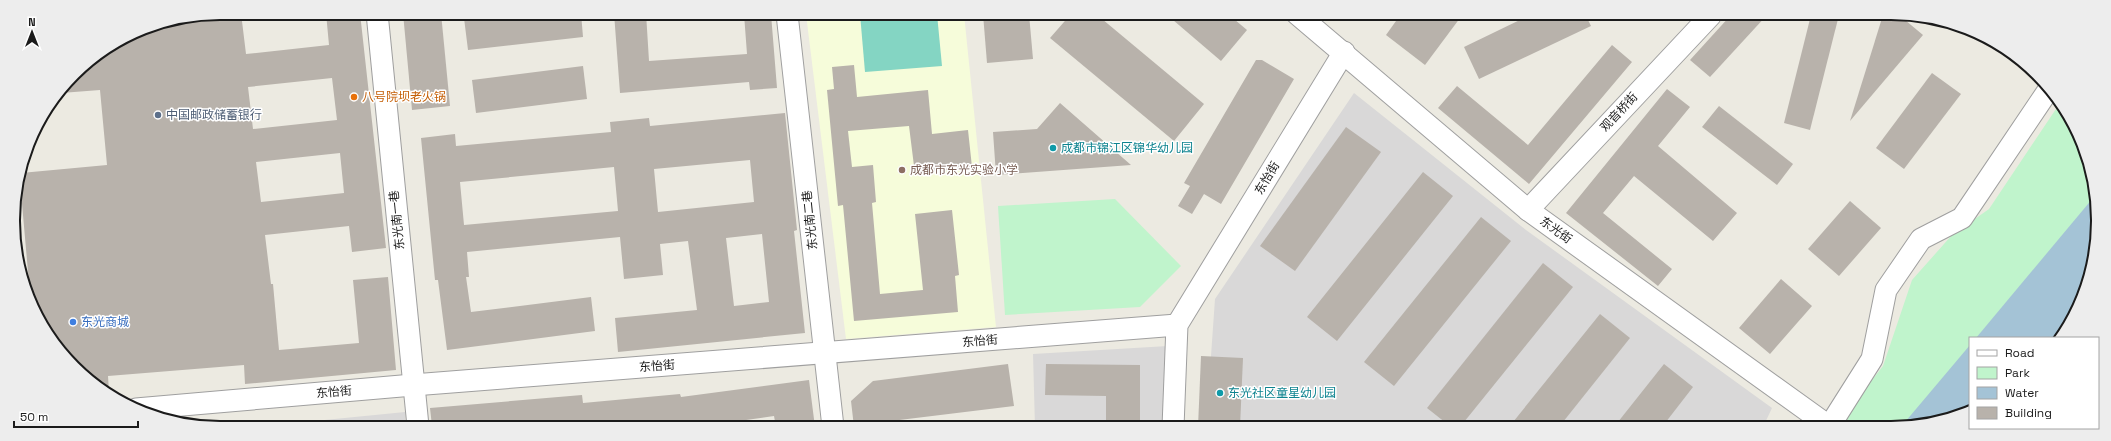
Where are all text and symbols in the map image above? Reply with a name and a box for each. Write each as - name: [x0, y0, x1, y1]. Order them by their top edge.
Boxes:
- north arrow: [12, 12, 52, 52]
- text: N: [28, 15, 36, 29]
- place label: 八号院坝老火锅: [362, 89, 446, 105]
- street label: 观音桥街: [1597, 89, 1641, 135]
- marker: 八号院坝老火锅: [349, 92, 359, 102]
- place label: 中国邮政储蓄银行: [166, 107, 262, 123]
- marker: 中国邮政储蓄银行: [153, 110, 163, 120]
- place label: 成都市锦江区锦华幼儿园: [1061, 140, 1193, 156]
- marker: 成都市锦江区锦华幼儿园: [1048, 143, 1058, 153]
- street label: 东怡街: [1251, 158, 1283, 198]
- place label: 成都市东光实验小学: [910, 162, 1018, 178]
- marker: 成都市东光实验小学: [897, 165, 907, 175]
- street label: 东光南一巷: [386, 189, 408, 251]
- street label: 东光南二巷: [799, 189, 821, 251]
- street label: 东光街: [1537, 213, 1575, 247]
- place label: 东光商城: [81, 314, 129, 330]
- marker: 东光商城: [68, 317, 78, 327]
- street label: 东怡街: [961, 331, 999, 351]
- legend: [1969, 337, 2099, 429]
- text: Road: [2005, 345, 2034, 361]
- street label: 东怡街: [638, 357, 676, 375]
- text: Park: [2005, 365, 2030, 381]
- street label: 东怡街: [315, 382, 353, 402]
- place label: 东光社区童星幼儿园: [1228, 385, 1336, 401]
- text: Water: [2005, 385, 2039, 401]
- marker: 东光社区童星幼儿园: [1215, 388, 1225, 398]
- scale bar: [14, 403, 138, 429]
- text: Building: [2005, 405, 2052, 421]
- text: 50 m: [20, 409, 48, 425]

